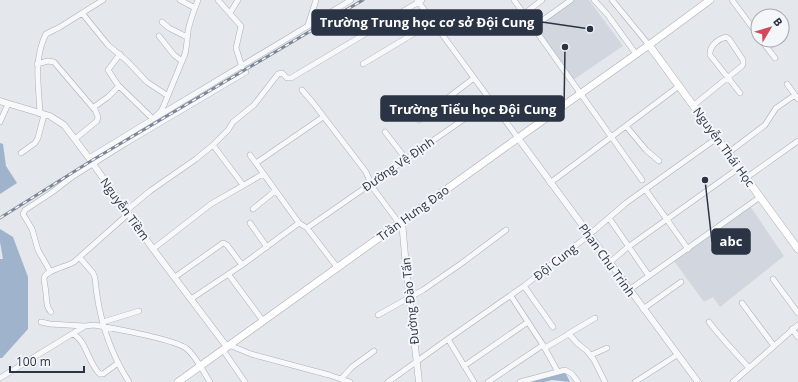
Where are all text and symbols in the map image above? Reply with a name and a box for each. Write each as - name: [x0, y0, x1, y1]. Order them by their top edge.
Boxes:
- north arrow: [750, 8, 790, 48]
- callout: Trường Trung học cơ sở Đội Cung: [312, 10, 542, 35]
- text: Trường Trung học cơ sở Đội Cung: [320, 13, 535, 31]
- text: B: [770, 14, 786, 29]
- callout: Trường Tiểu học Đội Cung: [381, 96, 564, 121]
- text: Trường Tiểu học Đội Cung: [390, 100, 557, 118]
- street label: Nguyễn Thái Học: [689, 104, 759, 191]
- street label: Đường Vệ Định: [359, 133, 437, 195]
- street label: Nguyễn Tiềm: [96, 174, 154, 244]
- street label: Trần Hưng Đạo: [374, 181, 452, 245]
- street label: Phan Chu Trinh: [575, 220, 639, 300]
- callout: abc: [712, 229, 750, 254]
- text: abc: [720, 232, 743, 250]
- street label: Đội Cung: [530, 239, 581, 284]
- street label: Đường Đào Tấn: [397, 257, 423, 345]
- scale bar: [10, 348, 84, 374]
- text: 100 m: [16, 353, 51, 370]

